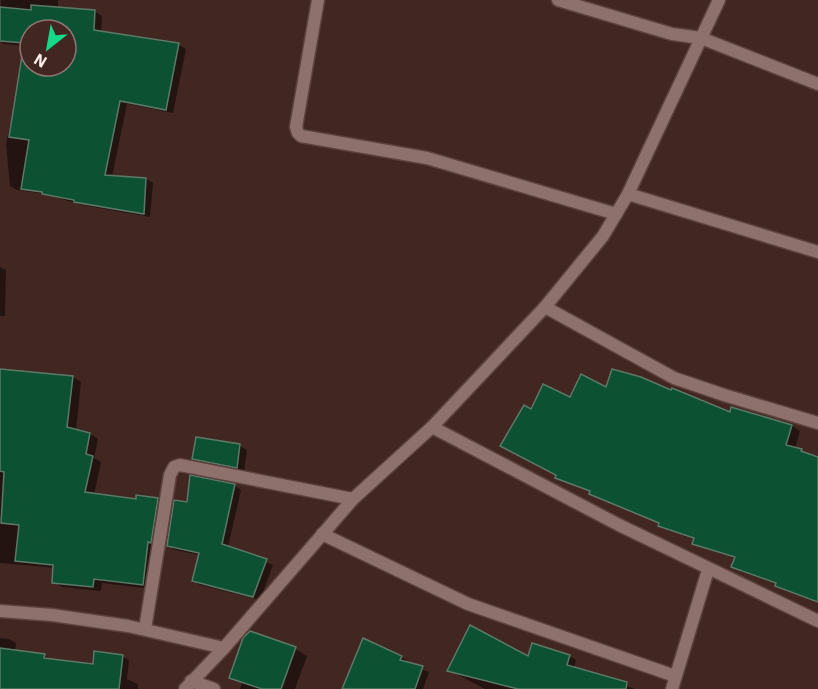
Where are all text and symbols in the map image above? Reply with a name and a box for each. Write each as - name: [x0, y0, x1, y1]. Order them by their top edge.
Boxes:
- north arrow: [18, 18, 78, 78]
- text: N: [30, 49, 50, 72]

